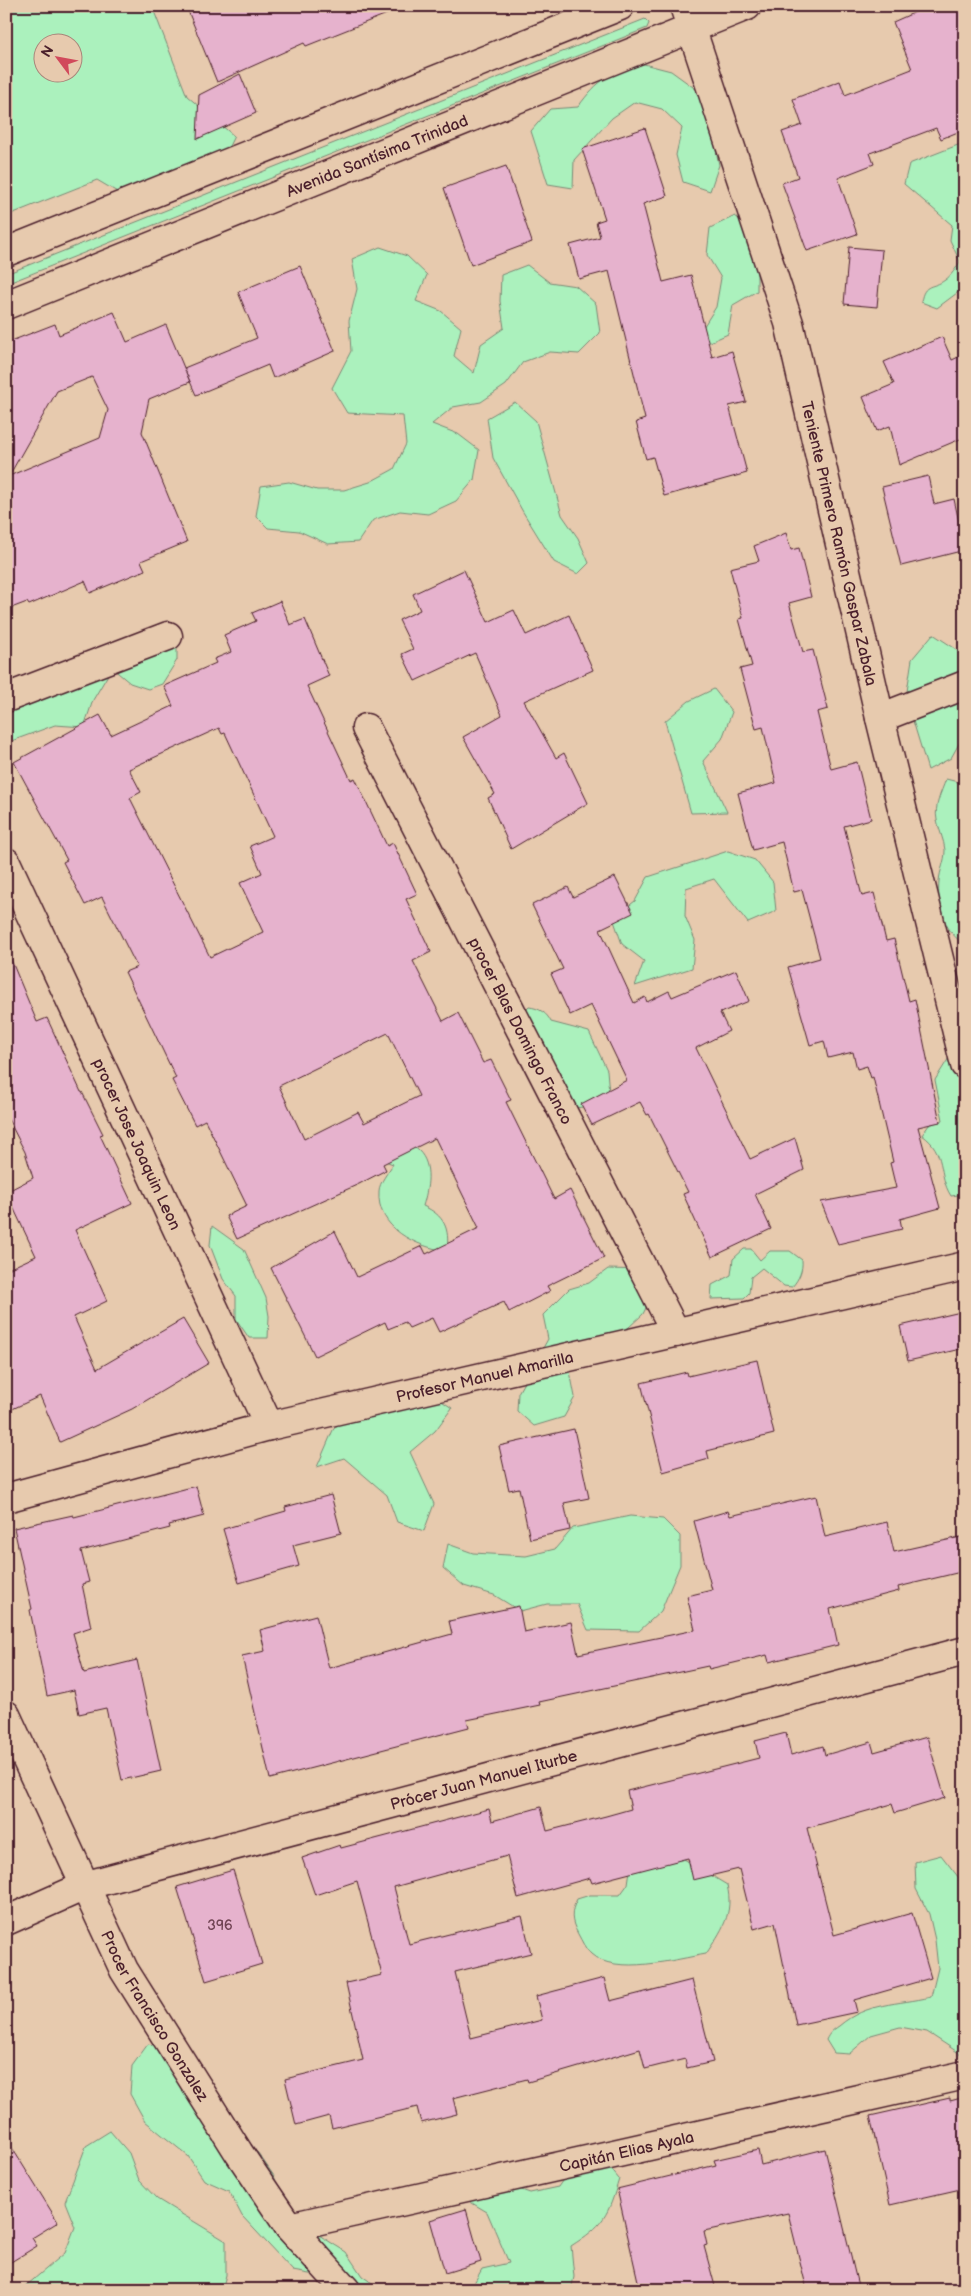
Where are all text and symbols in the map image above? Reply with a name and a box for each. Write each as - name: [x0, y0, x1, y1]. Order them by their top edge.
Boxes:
- north arrow: [32, 32, 82, 82]
- text: N: [37, 42, 57, 60]
- street label: Avenida Santísima Trinidad: [284, 112, 471, 202]
- street label: Teniente Primero Ramón Gaspar Zabala: [796, 400, 880, 688]
- street label: procer Blas Domingo Franco: [464, 935, 576, 1128]
- street label: procer Jose Joaquin Leon: [88, 1056, 184, 1233]
- street label: Profesor Manuel Amarilla: [394, 1348, 576, 1407]
- street label: Prócer Juan Manuel Iturbe: [388, 1747, 580, 1815]
- house number: 396: [207, 1917, 233, 1934]
- street label: Procer Francisco Gonzalez: [96, 1928, 212, 2105]
- street label: Capitán Elias Ayala: [558, 2128, 696, 2177]

